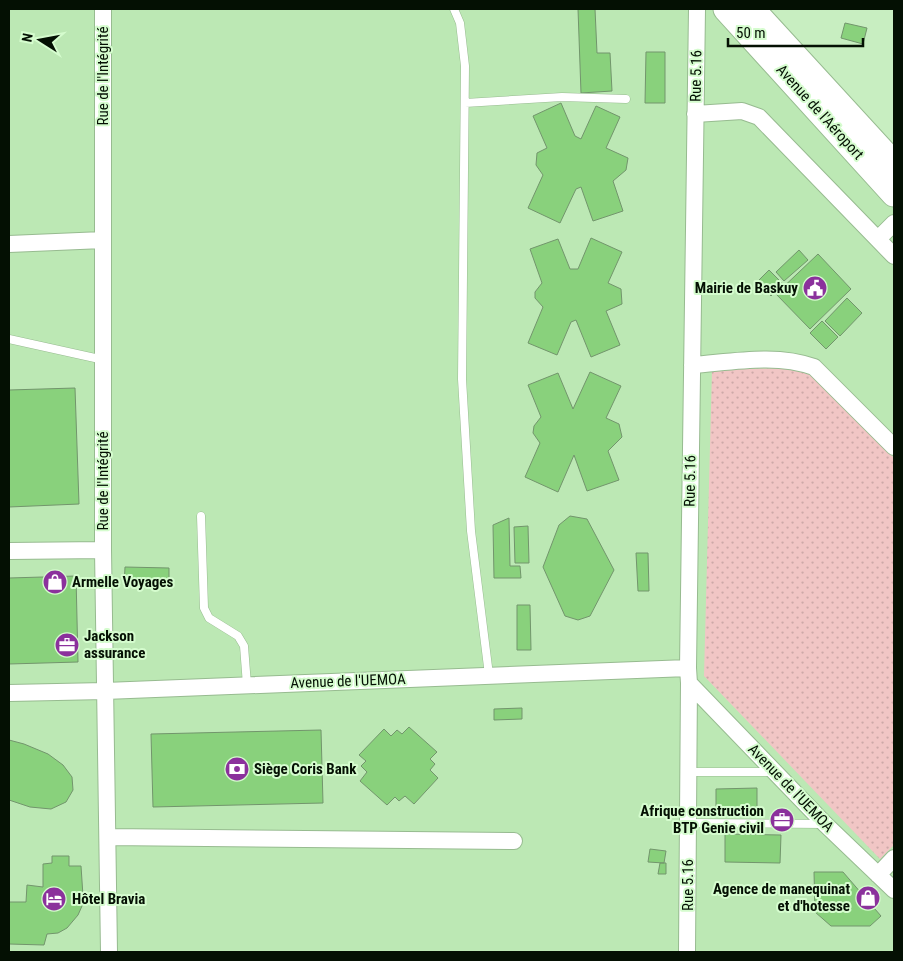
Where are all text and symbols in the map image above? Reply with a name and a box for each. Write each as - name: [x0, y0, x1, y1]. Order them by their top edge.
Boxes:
- north arrow: [15, 15, 65, 65]
- scale bar: [728, 15, 863, 47]
- text: 50 m: [736, 24, 766, 42]
- street label: Rue de l'Intégrité: [94, 26, 112, 126]
- text: N: [19, 32, 36, 43]
- street label: Rue 5.16: [687, 50, 705, 102]
- street label: Avenue de l'Aéroport: [773, 61, 867, 163]
- public building icon: Mairie de Baskuy: [802, 275, 828, 301]
- place label: Mairie de Baskuy: [695, 279, 798, 297]
- street label: Rue de l'Intégrité: [94, 431, 112, 531]
- street label: Rue 5.16: [681, 455, 699, 507]
- shop icon: Armelle Voyages: [42, 569, 68, 595]
- place label: Armelle Voyages: [72, 573, 173, 591]
- place label: Jackson assurance: [84, 627, 145, 662]
- office icon: Jackson assurance: [54, 632, 80, 658]
- street label: Avenue de l'UEMOA: [290, 670, 406, 692]
- street label: Avenue de l'UEMOA: [744, 740, 838, 836]
- bank icon: Siège Coris Bank: [224, 756, 250, 782]
- place label: Siège Coris Bank: [254, 760, 357, 778]
- place label: Afrique construction BTP Genie civil: [640, 802, 764, 837]
- office icon: Afrique construction BTP Genie civil: [769, 807, 795, 833]
- street label: Rue 5.16: [679, 859, 697, 911]
- place label: Agence de manequinat et d'hotesse: [713, 880, 850, 915]
- shop icon: Agence de manequinat et d'hotesse: [855, 885, 881, 911]
- hotel icon: Hôtel Bravia: [41, 886, 67, 912]
- place label: Hôtel Bravia: [72, 890, 145, 908]

